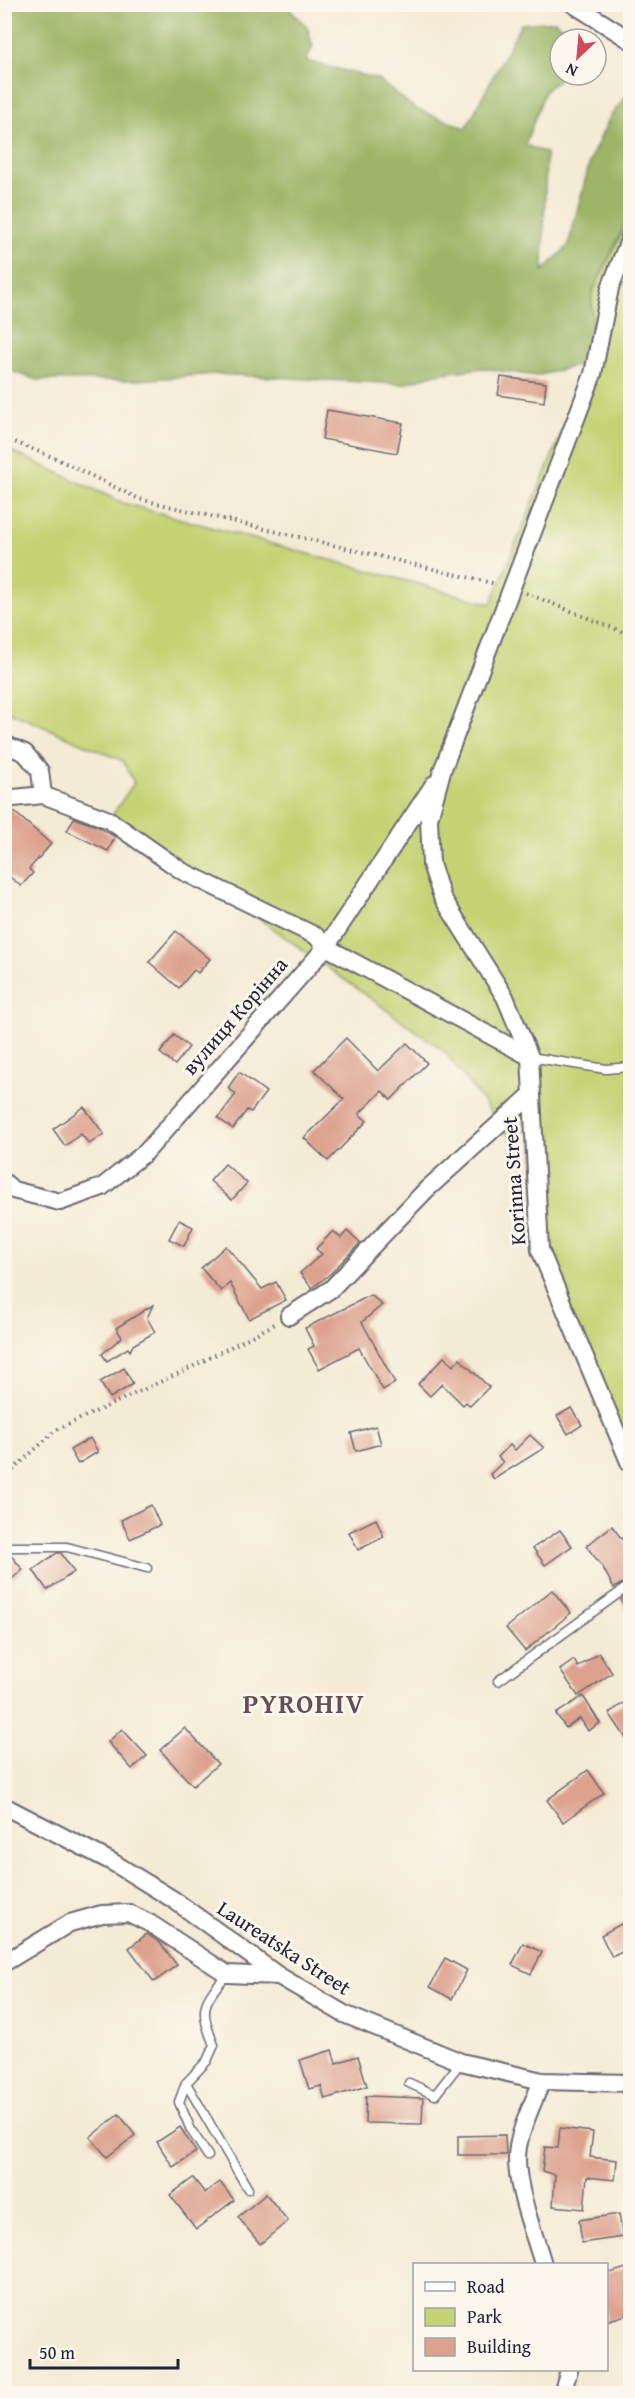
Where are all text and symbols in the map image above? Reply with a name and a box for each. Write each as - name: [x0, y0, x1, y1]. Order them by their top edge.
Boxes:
- north arrow: [548, 27, 608, 87]
- text: N: [561, 57, 581, 84]
- street label: вулиця Корінна: [175, 950, 295, 1081]
- street label: Korinna Street: [494, 1115, 533, 1246]
- district label: PYROHIV: [243, 1683, 365, 1723]
- street label: Laureatska Street: [211, 1893, 358, 2003]
- legend: [413, 2263, 608, 2371]
- text: Road: [467, 2273, 505, 2300]
- text: Park: [467, 2303, 503, 2330]
- scale bar: [30, 2332, 178, 2370]
- text: Building: [467, 2333, 531, 2360]
- text: 50 m: [39, 2339, 75, 2366]

